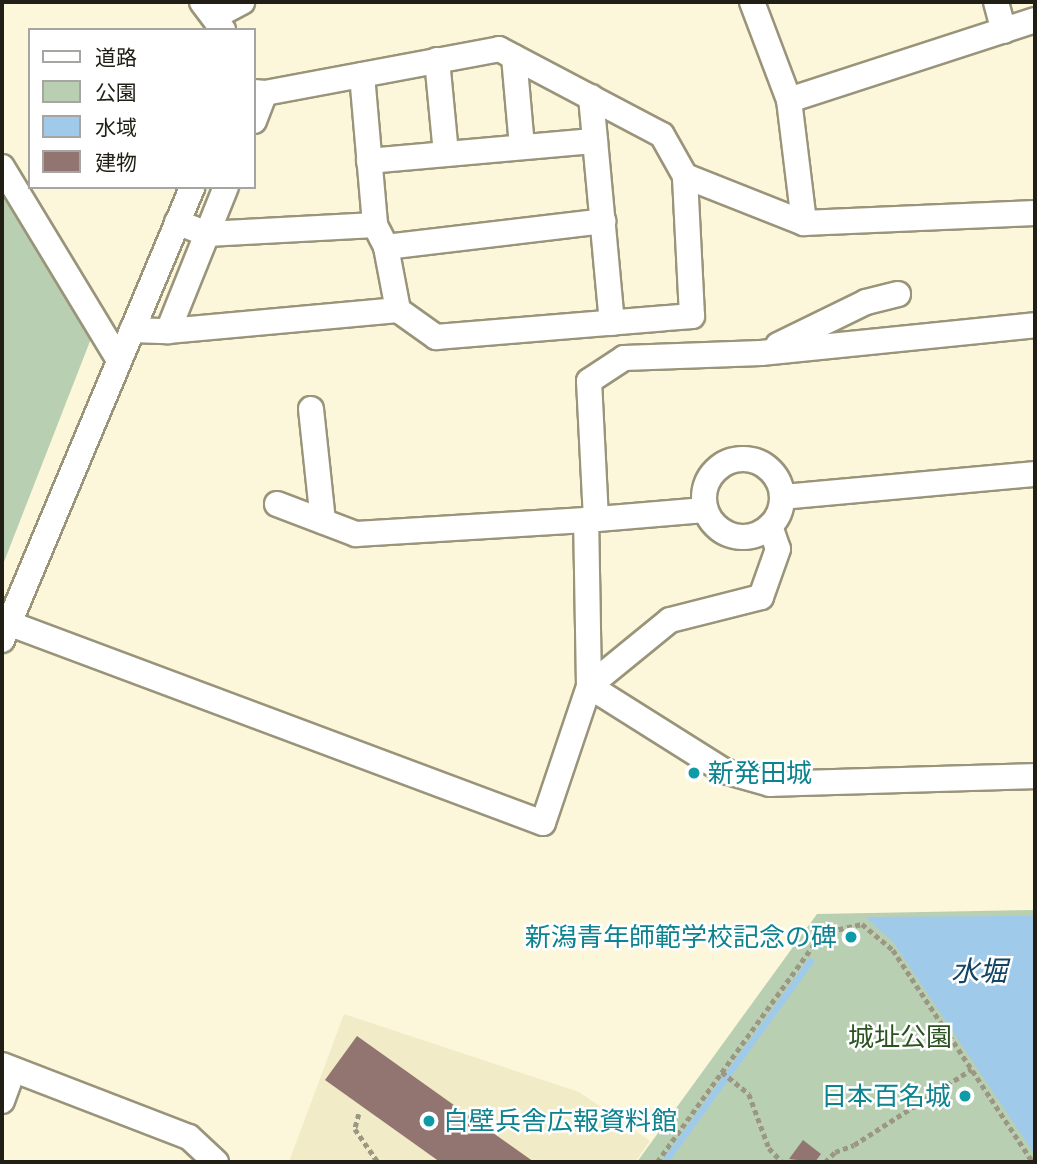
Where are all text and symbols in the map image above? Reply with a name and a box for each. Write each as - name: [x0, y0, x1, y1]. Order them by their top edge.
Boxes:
- legend: [28, 28, 256, 189]
- text: 道路: [95, 41, 137, 73]
- text: 公園: [95, 76, 137, 108]
- text: 水域: [95, 111, 137, 143]
- text: 建物: [95, 146, 137, 178]
- place label: 新発田城: [708, 757, 812, 789]
- marker: 新発田城: [686, 765, 702, 781]
- place label: 新潟青年師範学校記念の碑: [525, 921, 837, 953]
- marker: 新潟青年師範学校記念の碑: [843, 929, 859, 945]
- water label: 水堀: [951, 954, 1007, 988]
- park label: 城址公園: [848, 1021, 952, 1053]
- place label: 日本百名城: [821, 1080, 951, 1112]
- marker: 日本百名城: [957, 1088, 973, 1104]
- place label: 白壁兵舎広報資料館: [443, 1105, 677, 1137]
- marker: 白壁兵舎広報資料館: [421, 1113, 437, 1129]

